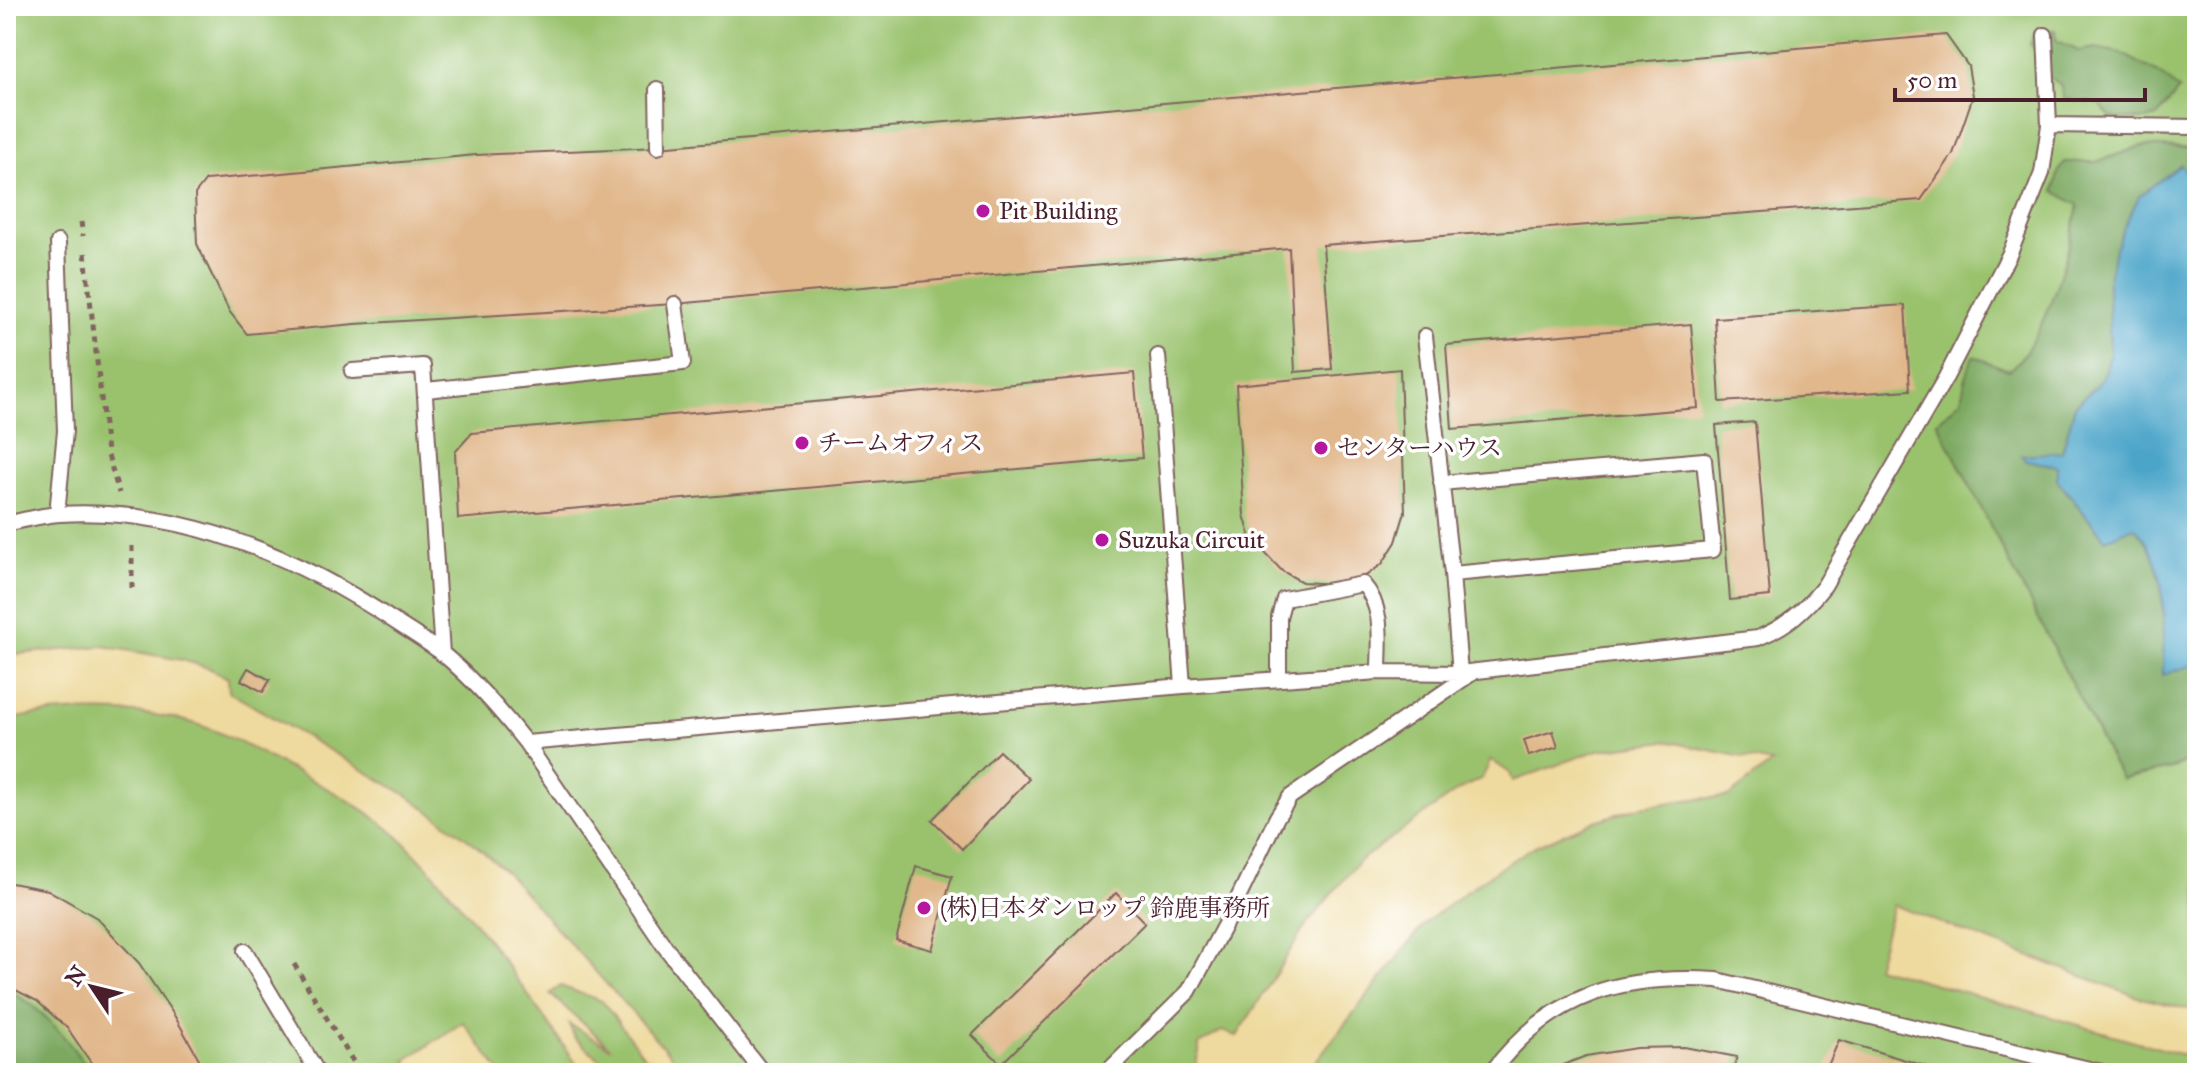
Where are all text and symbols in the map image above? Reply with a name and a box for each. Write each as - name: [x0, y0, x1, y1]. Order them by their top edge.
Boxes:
- scale bar: [1895, 52, 2145, 102]
- text: 50 m: [1907, 65, 1957, 95]
- place label: Pit Building: [999, 196, 1118, 226]
- marker: Pit Building: [974, 202, 992, 220]
- place label: チームオフィス: [818, 428, 983, 458]
- place label: センターハウス: [1337, 433, 1502, 463]
- marker: チームオフィス: [793, 434, 811, 452]
- marker: センターハウス: [1312, 439, 1330, 457]
- place label: Suzuka Circuit: [1118, 525, 1265, 555]
- marker: Suzuka Circuit: [1093, 531, 1111, 549]
- place label: (株)日本ダンロップ 鈴鹿事務所: [940, 893, 1270, 923]
- marker: (株)日本ダンロップ 鈴鹿事務所: [915, 899, 933, 917]
- north arrow: [52, 947, 132, 1027]
- text: N: [60, 960, 93, 991]

